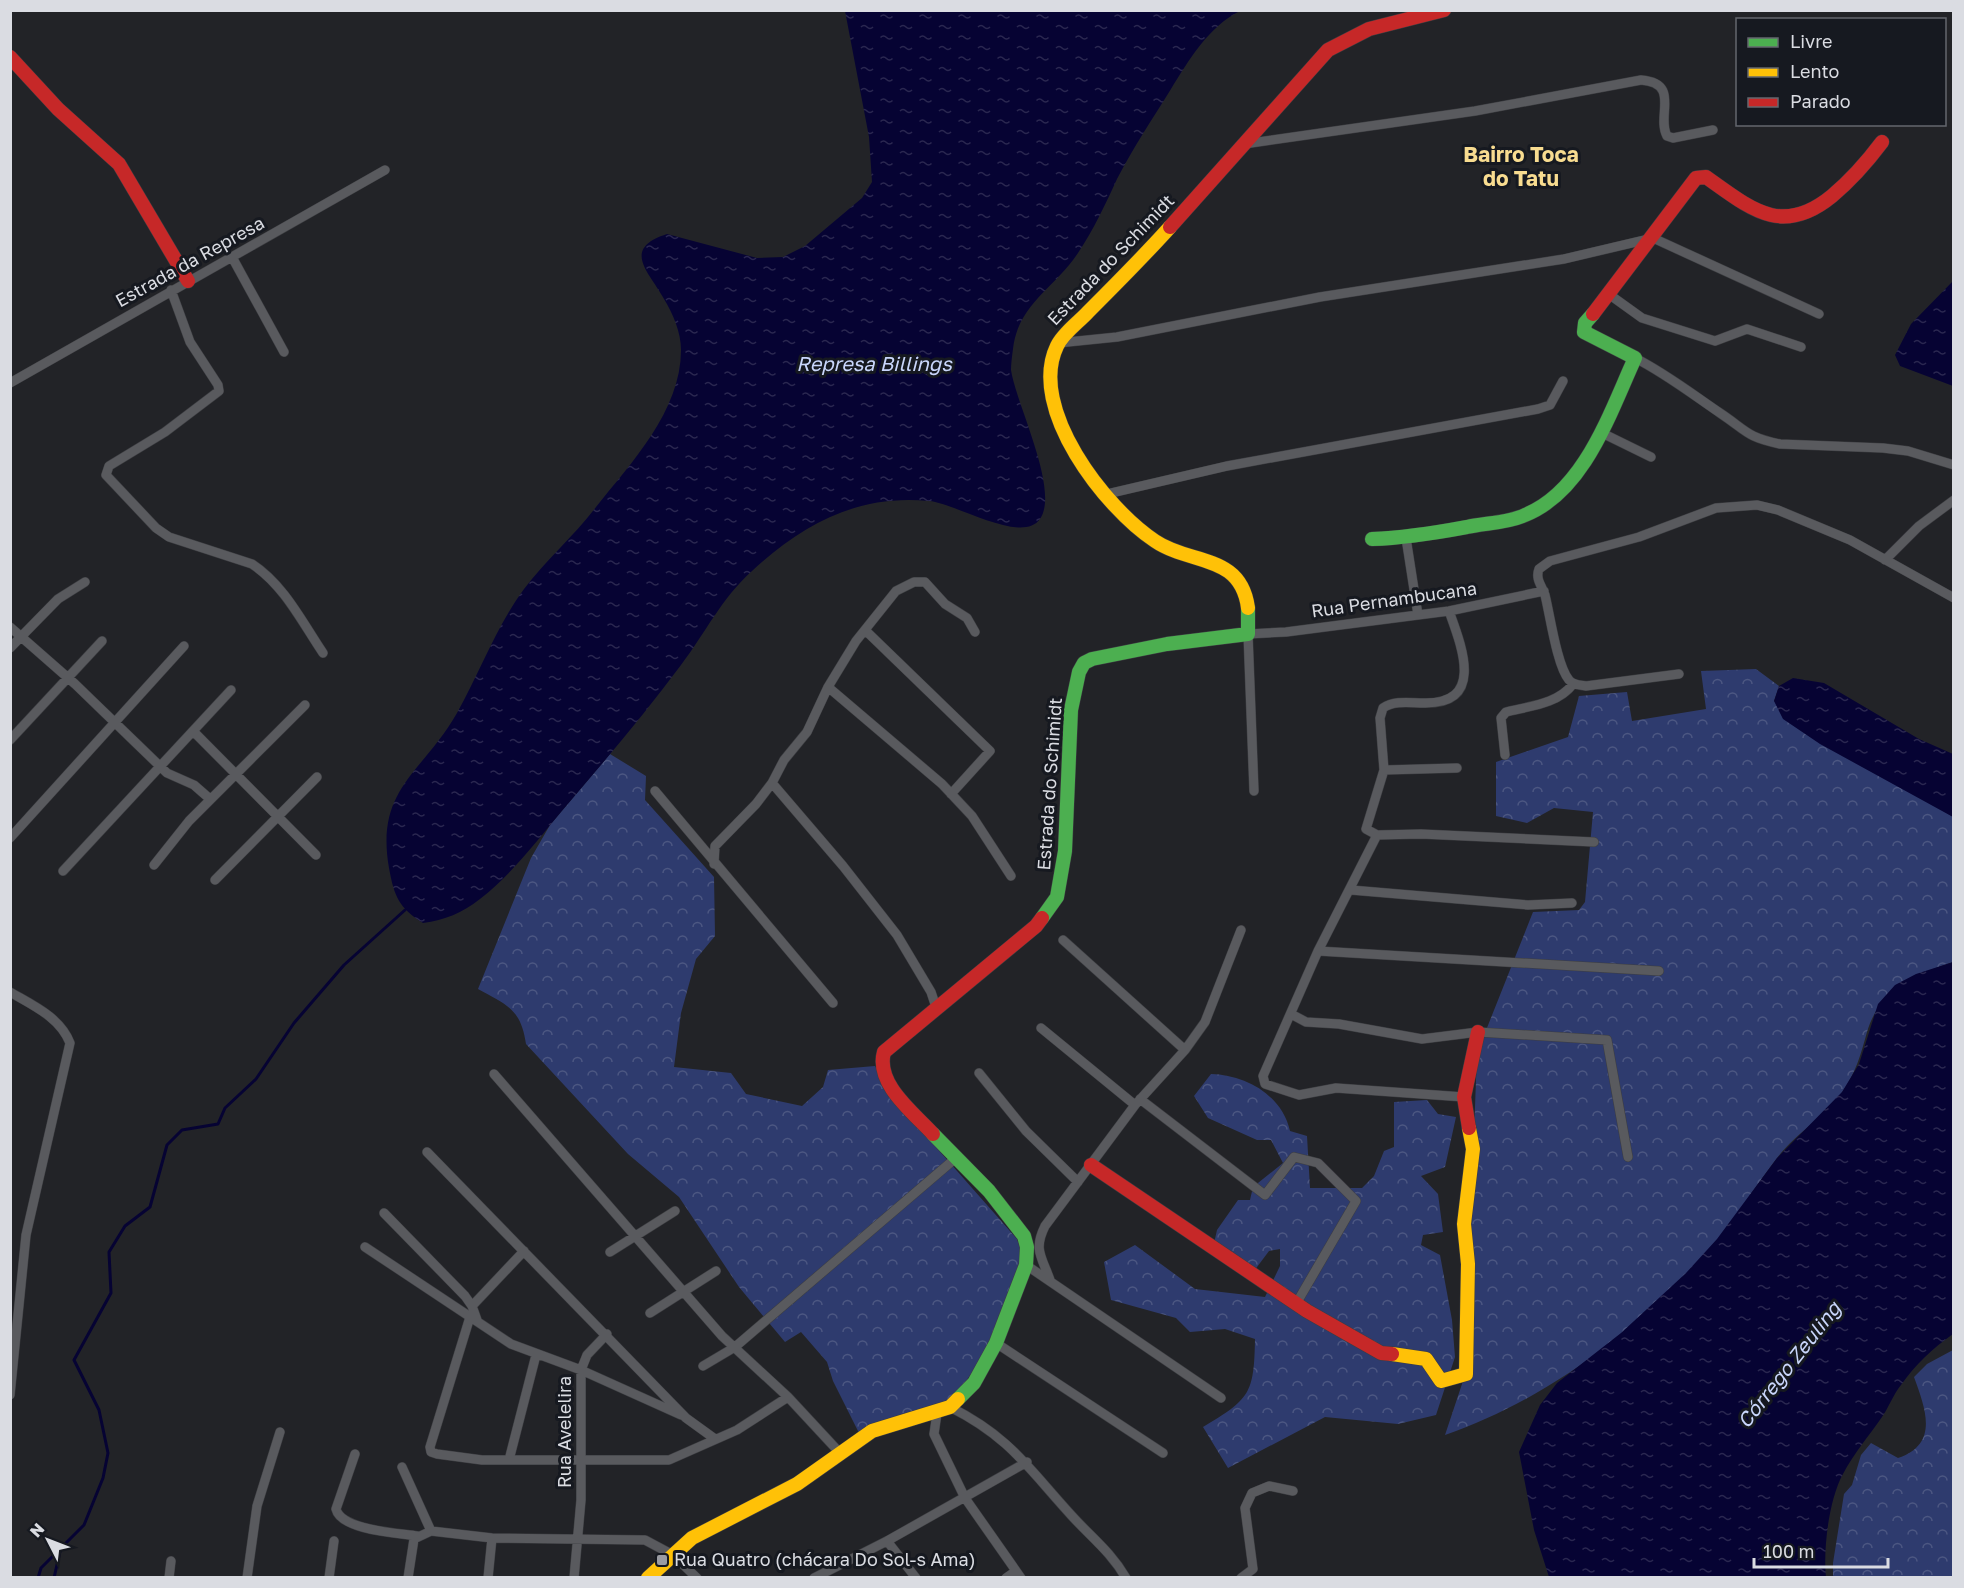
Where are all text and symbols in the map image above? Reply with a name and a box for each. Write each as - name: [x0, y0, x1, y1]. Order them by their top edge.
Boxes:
- legend: [1736, 18, 1946, 126]
- text: Livre: [1790, 30, 1832, 52]
- text: Lento: [1790, 60, 1839, 82]
- text: Parado: [1790, 90, 1851, 112]
- district label: Bairro Toca do Tatu: [1463, 141, 1579, 191]
- street label: Estrada do Schimidt: [1042, 189, 1178, 329]
- street label: Estrada da Represa: [111, 211, 268, 311]
- water label: Represa Billings: [796, 351, 953, 376]
- street label: Rua Pernambucana: [1310, 577, 1478, 622]
- street label: Estrada do Schimidt: [1032, 697, 1066, 871]
- water label: Córrego Zeuling: [1731, 1295, 1847, 1433]
- street label: Rua Avelelira: [553, 1376, 575, 1488]
- north arrow: [18, 1510, 78, 1570]
- text: N: [25, 1519, 48, 1541]
- scale bar: [1754, 1531, 1888, 1569]
- text: 100 m: [1763, 1540, 1814, 1562]
- place label: Rua Quatro (chácara Do Sol-s Ama): [674, 1548, 976, 1570]
- marker: Rua Quatro (chácara Do Sol-s Ama): [655, 1553, 669, 1567]

